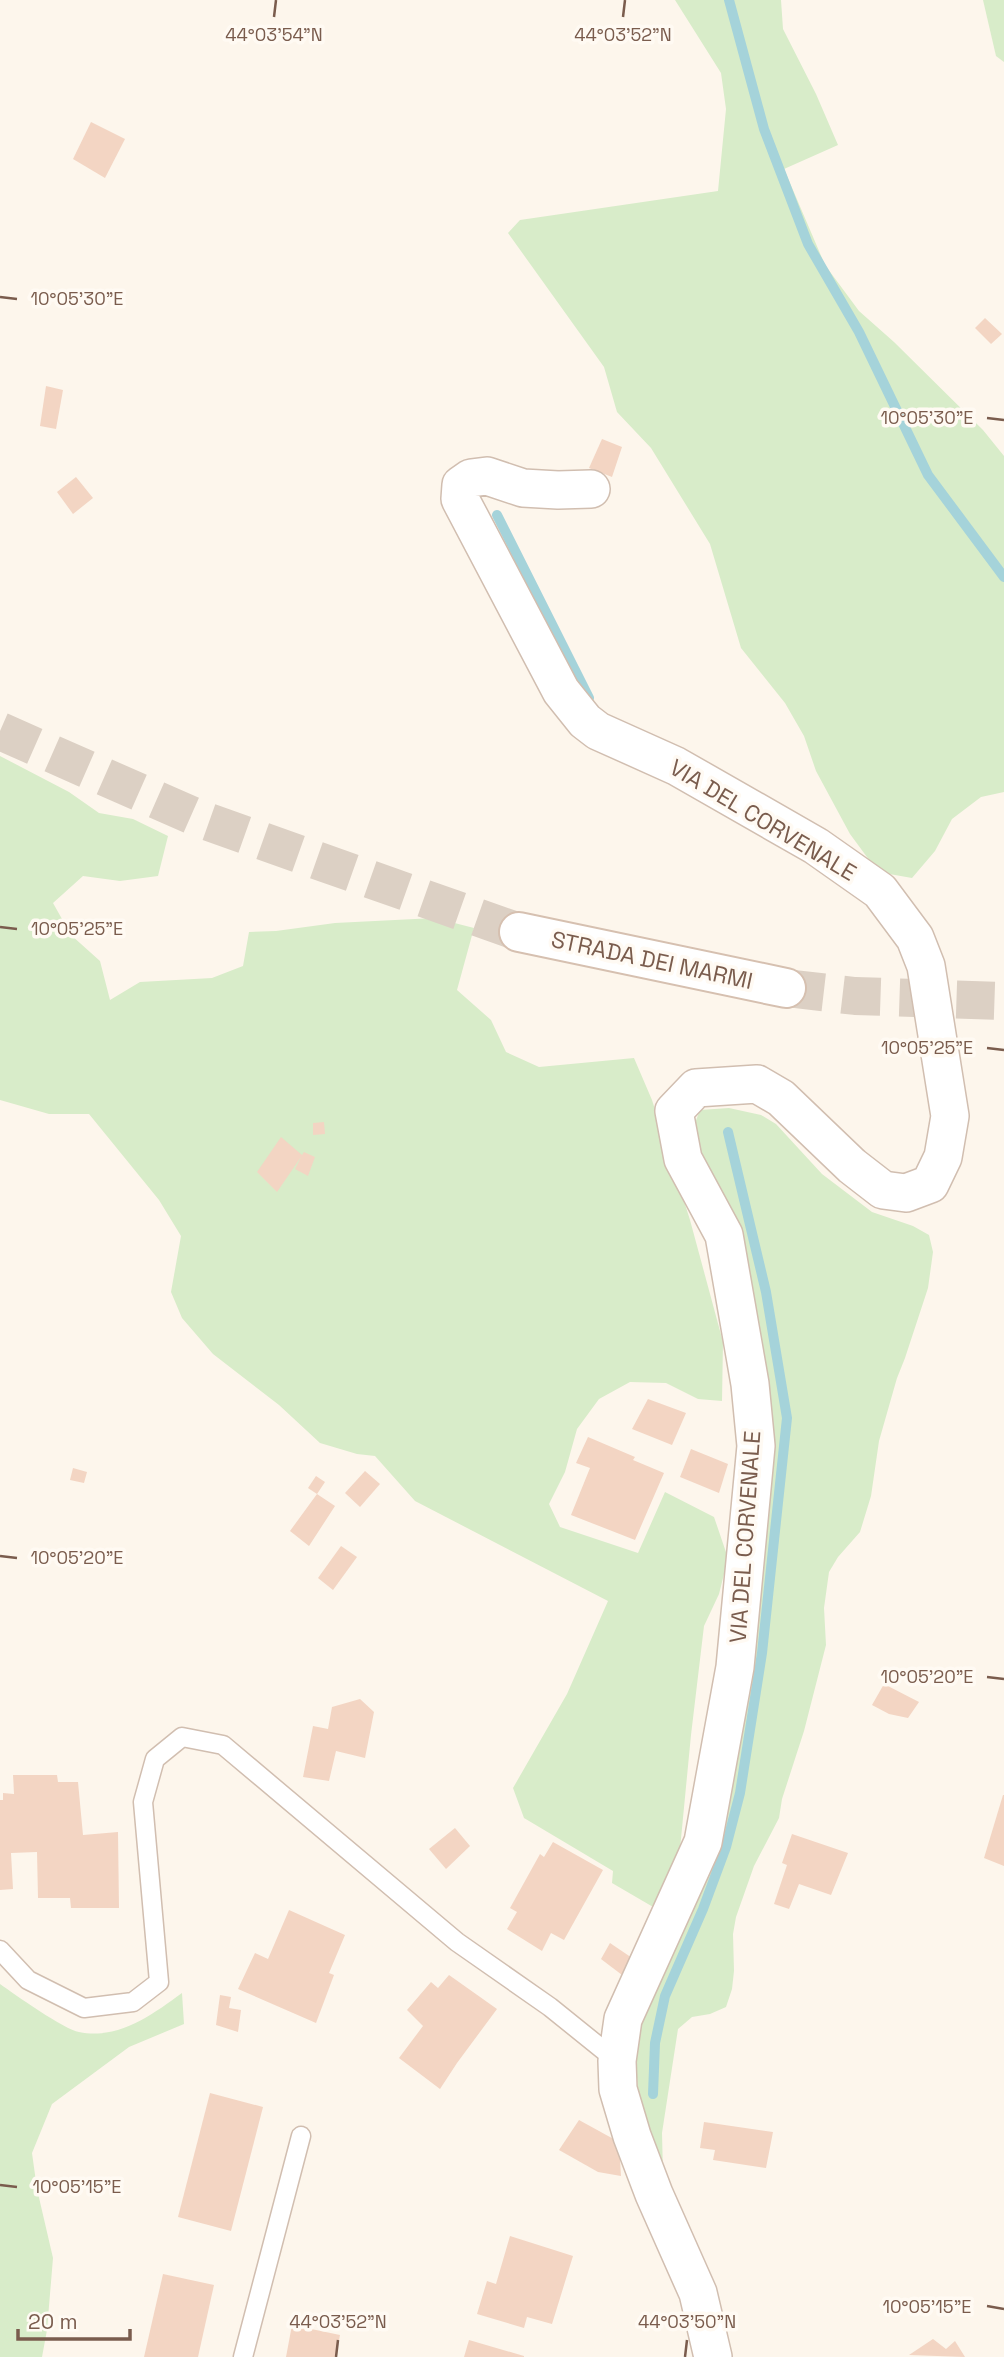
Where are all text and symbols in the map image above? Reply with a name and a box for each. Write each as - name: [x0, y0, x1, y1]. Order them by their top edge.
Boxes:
- text: 44°03'54"N: [225, 23, 323, 46]
- text: 44°03'52"N: [574, 23, 672, 46]
- text: 10°05'30"E: [31, 287, 123, 310]
- text: 10°05'30"E: [881, 406, 973, 429]
- street label: VIA DEL CORVENALE: [664, 752, 862, 888]
- text: 10°05'25"E: [31, 917, 123, 940]
- street label: STRADA DEI MARMI: [549, 924, 755, 996]
- text: 10°05'25"E: [881, 1036, 973, 1059]
- street label: VIA DEL CORVENALE: [723, 1430, 767, 1644]
- text: 10°05'20"E: [31, 1546, 123, 1569]
- text: 10°05'20"E: [881, 1665, 973, 1688]
- text: 10°05'15"E: [33, 2175, 121, 2198]
- text: 10°05'15"E: [883, 2295, 971, 2318]
- scale bar: [18, 2298, 130, 2342]
- text: 20 m: [28, 2308, 78, 2335]
- text: 44°03'52"N: [289, 2310, 387, 2333]
- text: 44°03'50"N: [638, 2310, 736, 2333]

